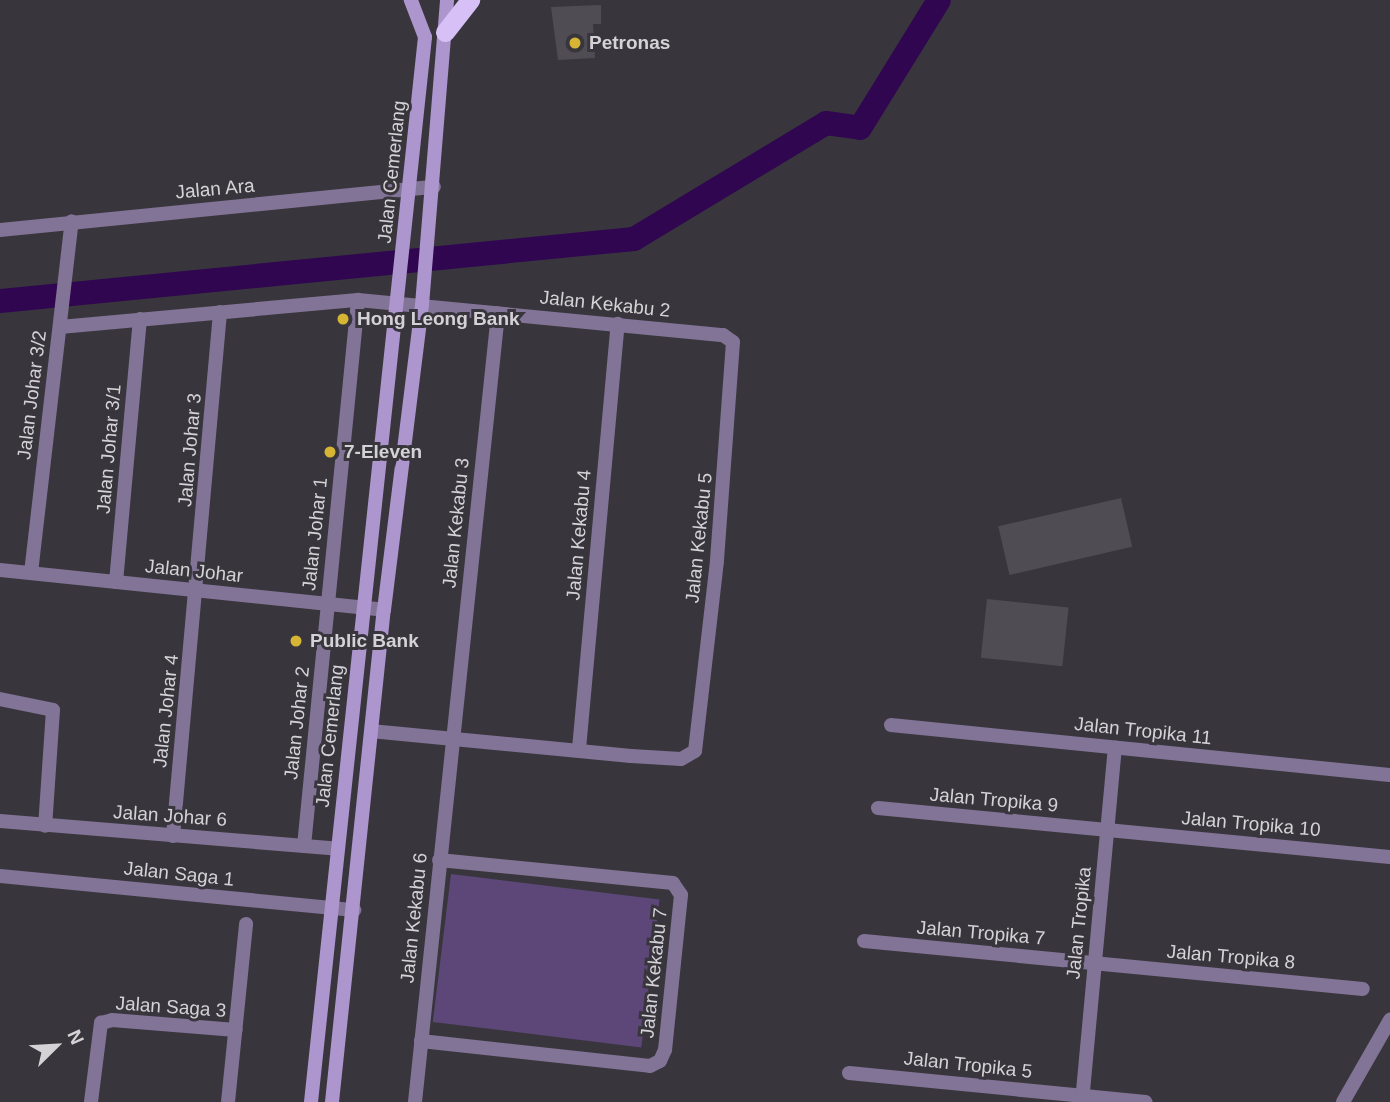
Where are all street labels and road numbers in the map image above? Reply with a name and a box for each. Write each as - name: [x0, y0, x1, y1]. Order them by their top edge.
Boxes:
- street label: Jalan Cemerlang: [373, 99, 411, 245]
- street label: Jalan Ara: [174, 174, 256, 204]
- street label: Jalan Kekabu 2: [539, 286, 671, 322]
- street label: Jalan Johar 3/2: [13, 329, 51, 461]
- street label: Jalan Johar 3/1: [92, 383, 126, 515]
- street label: Jalan Johar 3: [174, 392, 206, 508]
- street label: Jalan Kekabu 3: [438, 457, 474, 589]
- street label: Jalan Kekabu 4: [562, 469, 596, 601]
- street label: Jalan Kekabu 5: [681, 472, 717, 604]
- street label: Jalan Johar 1: [298, 476, 332, 592]
- street label: Jalan Johar: [144, 555, 244, 587]
- street label: Jalan Johar 4: [149, 653, 183, 769]
- street label: Jalan Cemerlang: [311, 663, 349, 809]
- street label: Jalan Johar 2: [280, 665, 314, 781]
- street label: Jalan Tropika 11: [1073, 712, 1213, 750]
- street label: Jalan Tropika 9: [929, 783, 1059, 817]
- street label: Jalan Johar 6: [112, 801, 228, 831]
- street label: Jalan Tropika 10: [1180, 807, 1322, 841]
- street label: Jalan Kekabu 6: [396, 852, 432, 984]
- street label: Jalan Saga 1: [123, 857, 235, 891]
- street label: Jalan Tropika: [1062, 865, 1096, 981]
- street label: Jalan Kekabu 7: [636, 907, 672, 1039]
- street label: Jalan Tropika 7: [916, 916, 1046, 950]
- street label: Jalan Tropika 8: [1166, 940, 1296, 974]
- street label: Jalan Saga 3: [115, 992, 227, 1022]
- street label: Jalan Tropika 5: [903, 1047, 1033, 1083]

